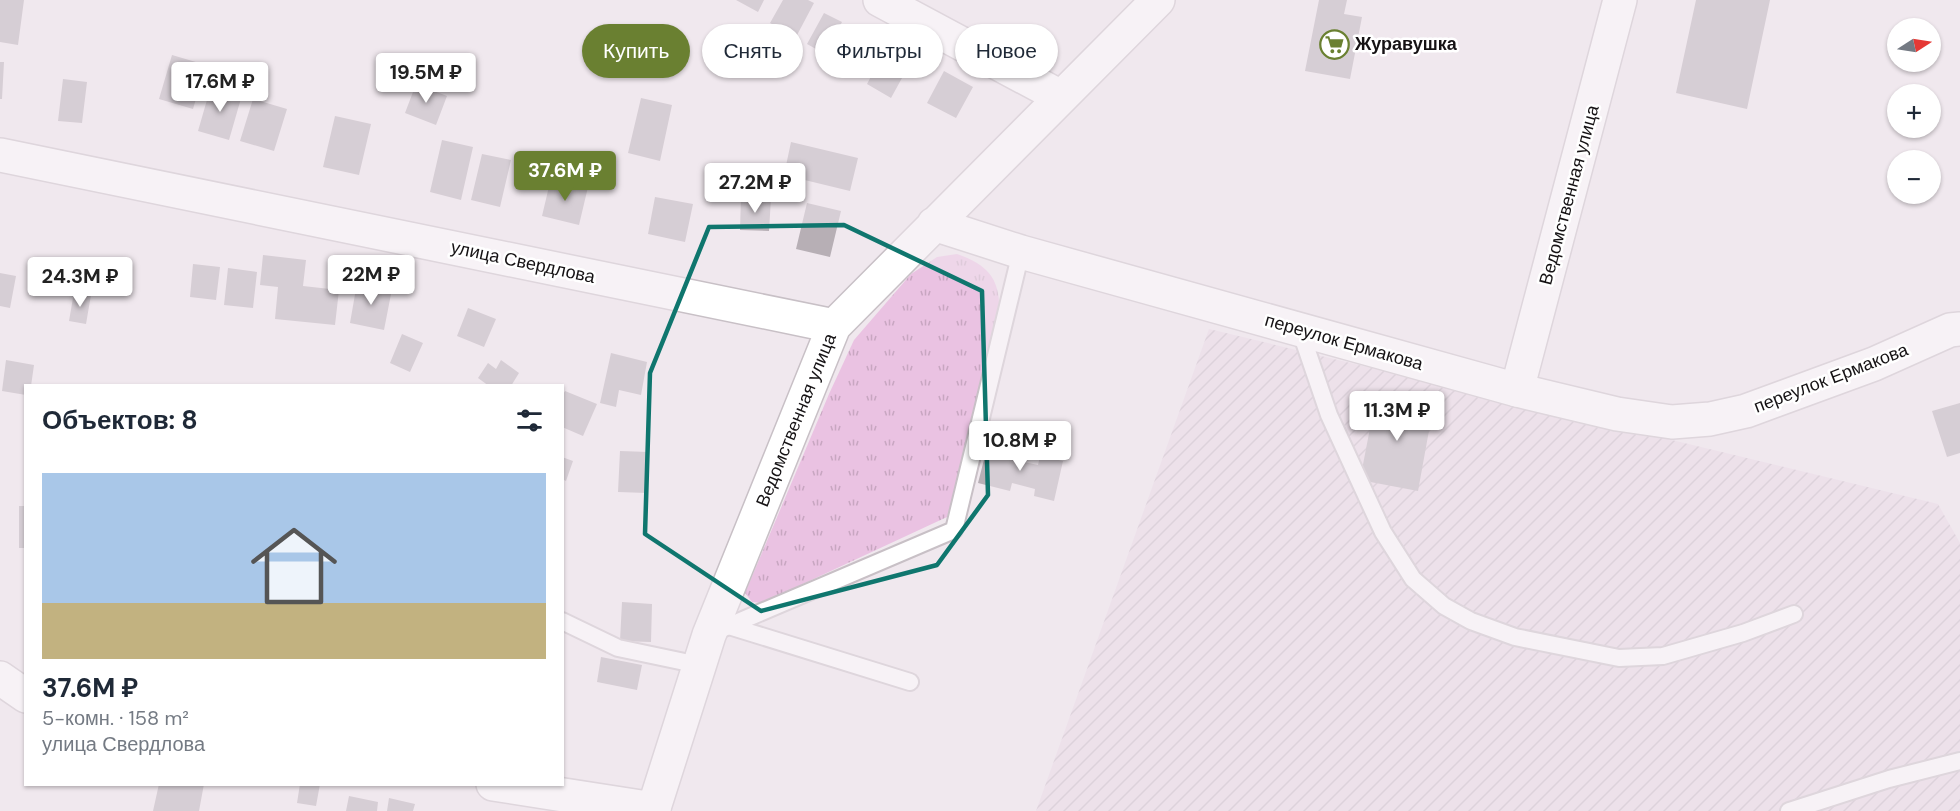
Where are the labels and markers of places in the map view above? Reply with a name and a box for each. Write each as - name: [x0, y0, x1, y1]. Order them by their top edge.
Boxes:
- supermarket icon: Журавушка: [1318, 28, 1350, 60]
- place label: Журавушка: [1354, 32, 1458, 56]
- pin: 19.5M ₽: [371, 53, 481, 104]
- pin: 17.6M ₽: [165, 62, 275, 113]
- pin: 37.6M ₽: [510, 151, 620, 202]
- pin: 27.2M ₽: [700, 163, 810, 214]
- pin: 22M ₽: [329, 255, 413, 306]
- pin: 24.3M ₽: [25, 257, 135, 308]
- pin: 11.3M ₽: [1342, 391, 1452, 442]
- pin: 10.8M ₽: [965, 421, 1075, 472]

